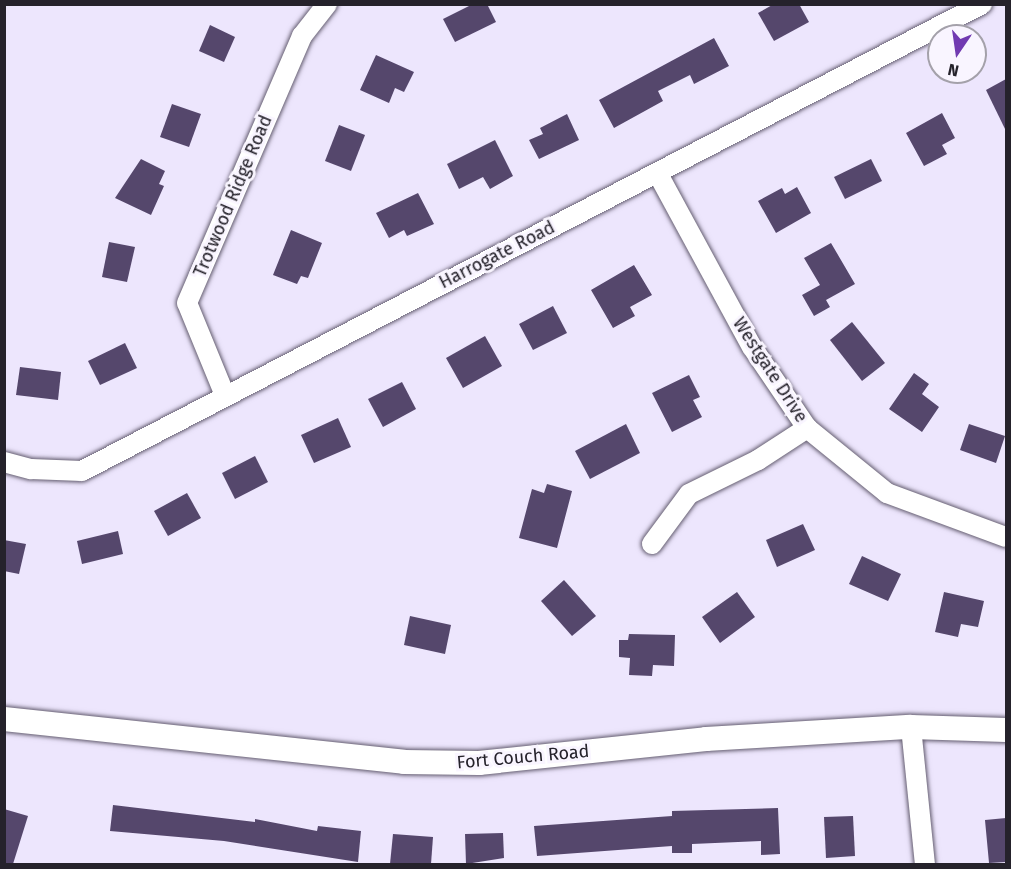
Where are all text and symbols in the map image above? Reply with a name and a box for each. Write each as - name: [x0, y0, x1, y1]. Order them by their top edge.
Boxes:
- north arrow: [927, 24, 987, 84]
- text: N: [946, 60, 961, 81]
- street label: Trotwood Ridge Road: [189, 112, 277, 280]
- street label: Harrogate Road: [436, 217, 558, 293]
- street label: Westgate Drive: [728, 313, 812, 427]
- street label: Fort Couch Road: [456, 740, 590, 774]

